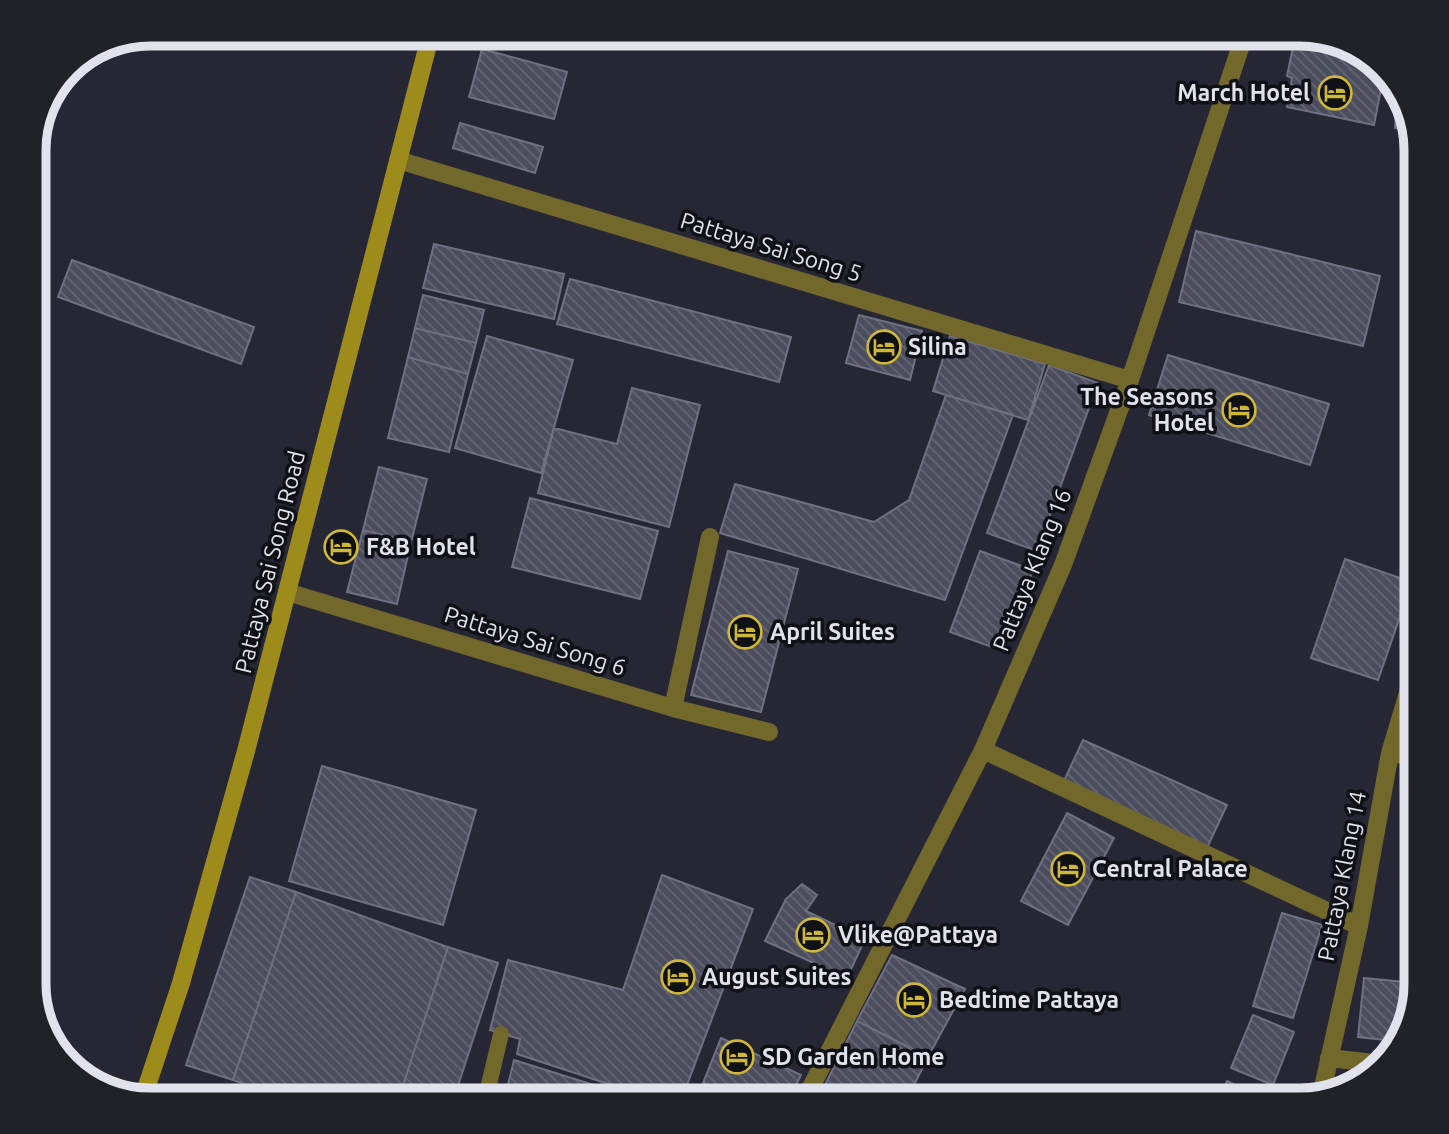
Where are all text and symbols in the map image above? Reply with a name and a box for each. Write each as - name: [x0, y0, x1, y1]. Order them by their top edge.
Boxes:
- hotel icon: March Hotel: [1316, 74, 1354, 112]
- place label: March Hotel: [1177, 80, 1310, 105]
- street label: Pattaya Sai Song 5: [677, 207, 865, 286]
- hotel icon: Silina: [865, 328, 903, 366]
- place label: Silina: [908, 334, 967, 359]
- place label: The Seasons Hotel: [1080, 384, 1214, 435]
- hotel icon: The Seasons Hotel: [1220, 391, 1258, 429]
- street label: Pattaya Sai Song Road: [230, 448, 309, 676]
- street label: Pattaya Klang 16: [988, 485, 1075, 655]
- hotel icon: F&B Hotel: [322, 528, 360, 566]
- place label: F&B Hotel: [366, 534, 476, 559]
- street label: Pattaya Sai Song 6: [441, 601, 629, 680]
- hotel icon: April Suites: [726, 613, 764, 651]
- place label: April Suites: [770, 619, 895, 644]
- street label: Pattaya Klang 14: [1313, 789, 1370, 963]
- hotel icon: Central Palace: [1049, 850, 1087, 888]
- place label: Central Palace: [1092, 856, 1248, 881]
- hotel icon: Vlike@Pattaya: [794, 916, 832, 954]
- place label: Vlike@Pattaya: [838, 922, 998, 947]
- hotel icon: August Suites: [659, 958, 697, 996]
- place label: August Suites: [702, 964, 851, 989]
- hotel icon: Bedtime Pattaya: [895, 981, 933, 1019]
- place label: Bedtime Pattaya: [939, 987, 1119, 1012]
- hotel icon: SD Garden Home: [718, 1038, 756, 1076]
- place label: SD Garden Home: [762, 1044, 945, 1069]

